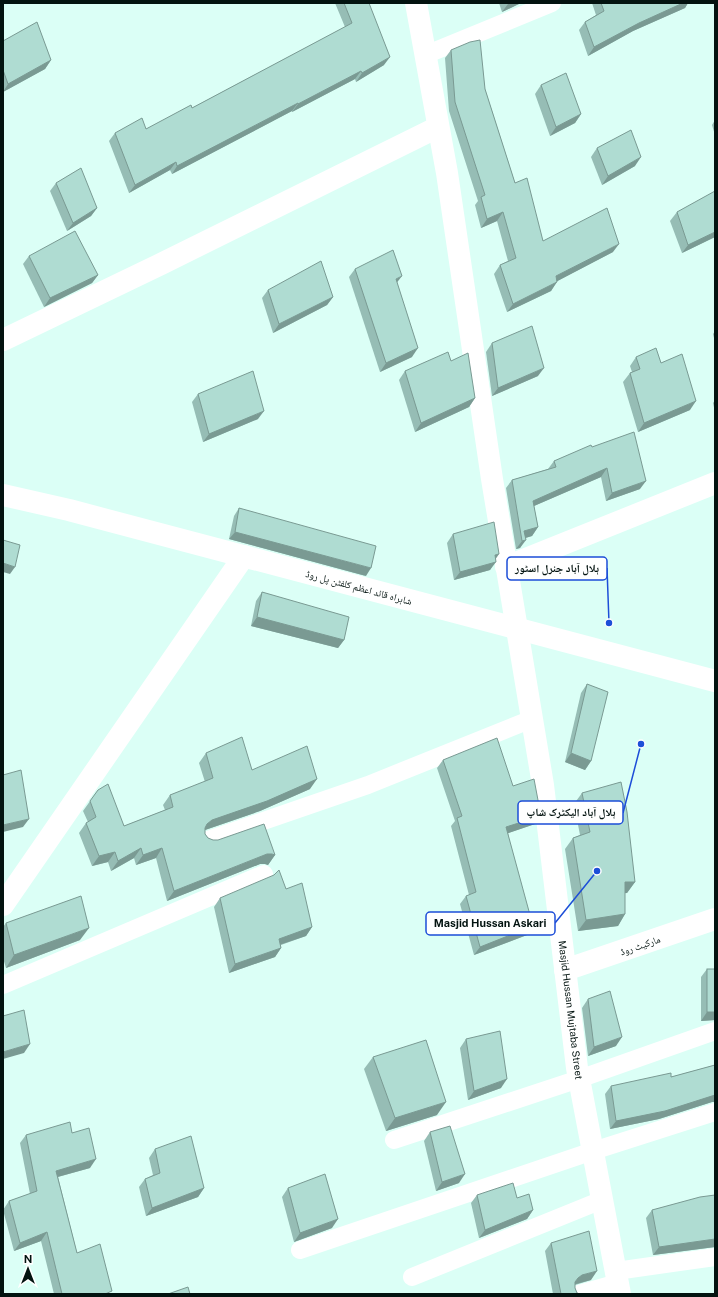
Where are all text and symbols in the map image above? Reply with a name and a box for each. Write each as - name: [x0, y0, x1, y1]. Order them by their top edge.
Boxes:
- callout: ہلال آباد جنرل اسٹور: [507, 557, 607, 580]
- text: ہلال آباد جنرل اسٹور: [514, 562, 599, 576]
- street label: شاہراہ قائد اعظم کلفٹن پل روڈ: [304, 567, 414, 609]
- callout: ہلال آباد الیکٹرک شاپ: [518, 801, 623, 824]
- text: ہلال آباد الیکٹرک شاپ: [526, 806, 616, 820]
- callout: Masjid Hussan Askari: [426, 912, 555, 935]
- text: Masjid Hussan Askari: [434, 917, 546, 929]
- street label: مارکیٹ روڈ: [618, 932, 662, 958]
- street label: Masjid Hussan Mujtaba Street: [557, 940, 585, 1080]
- north arrow: [8, 1249, 48, 1289]
- text: N: [24, 1253, 32, 1265]

